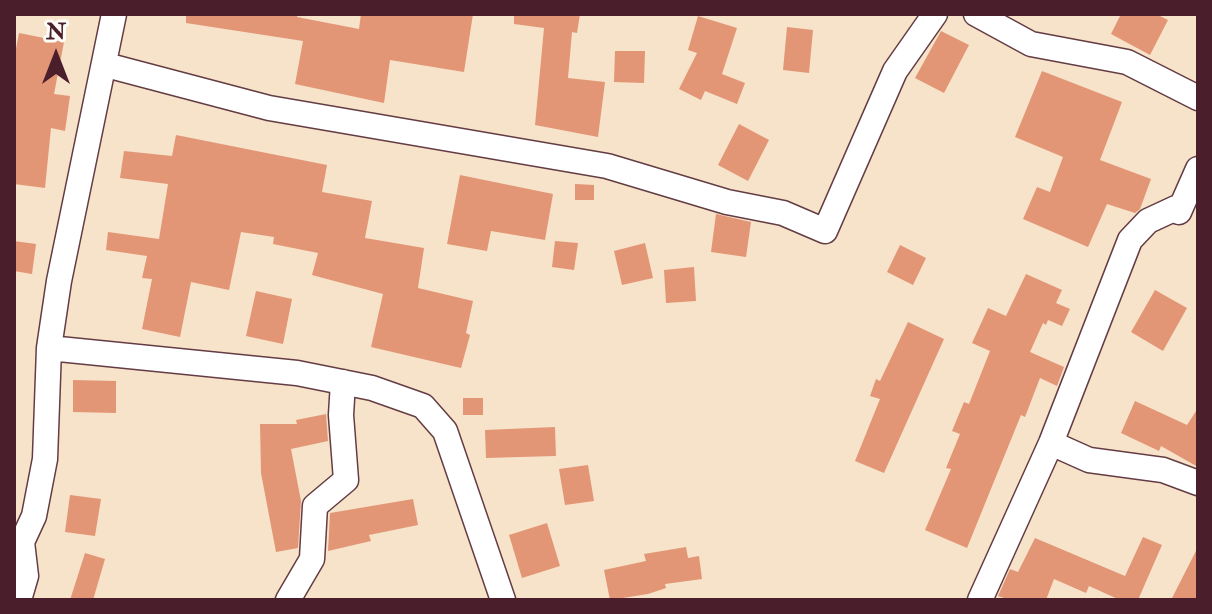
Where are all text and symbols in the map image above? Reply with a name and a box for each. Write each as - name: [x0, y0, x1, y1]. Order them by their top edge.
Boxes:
- north arrow: [16, 16, 96, 96]
- text: N: [46, 18, 66, 46]

